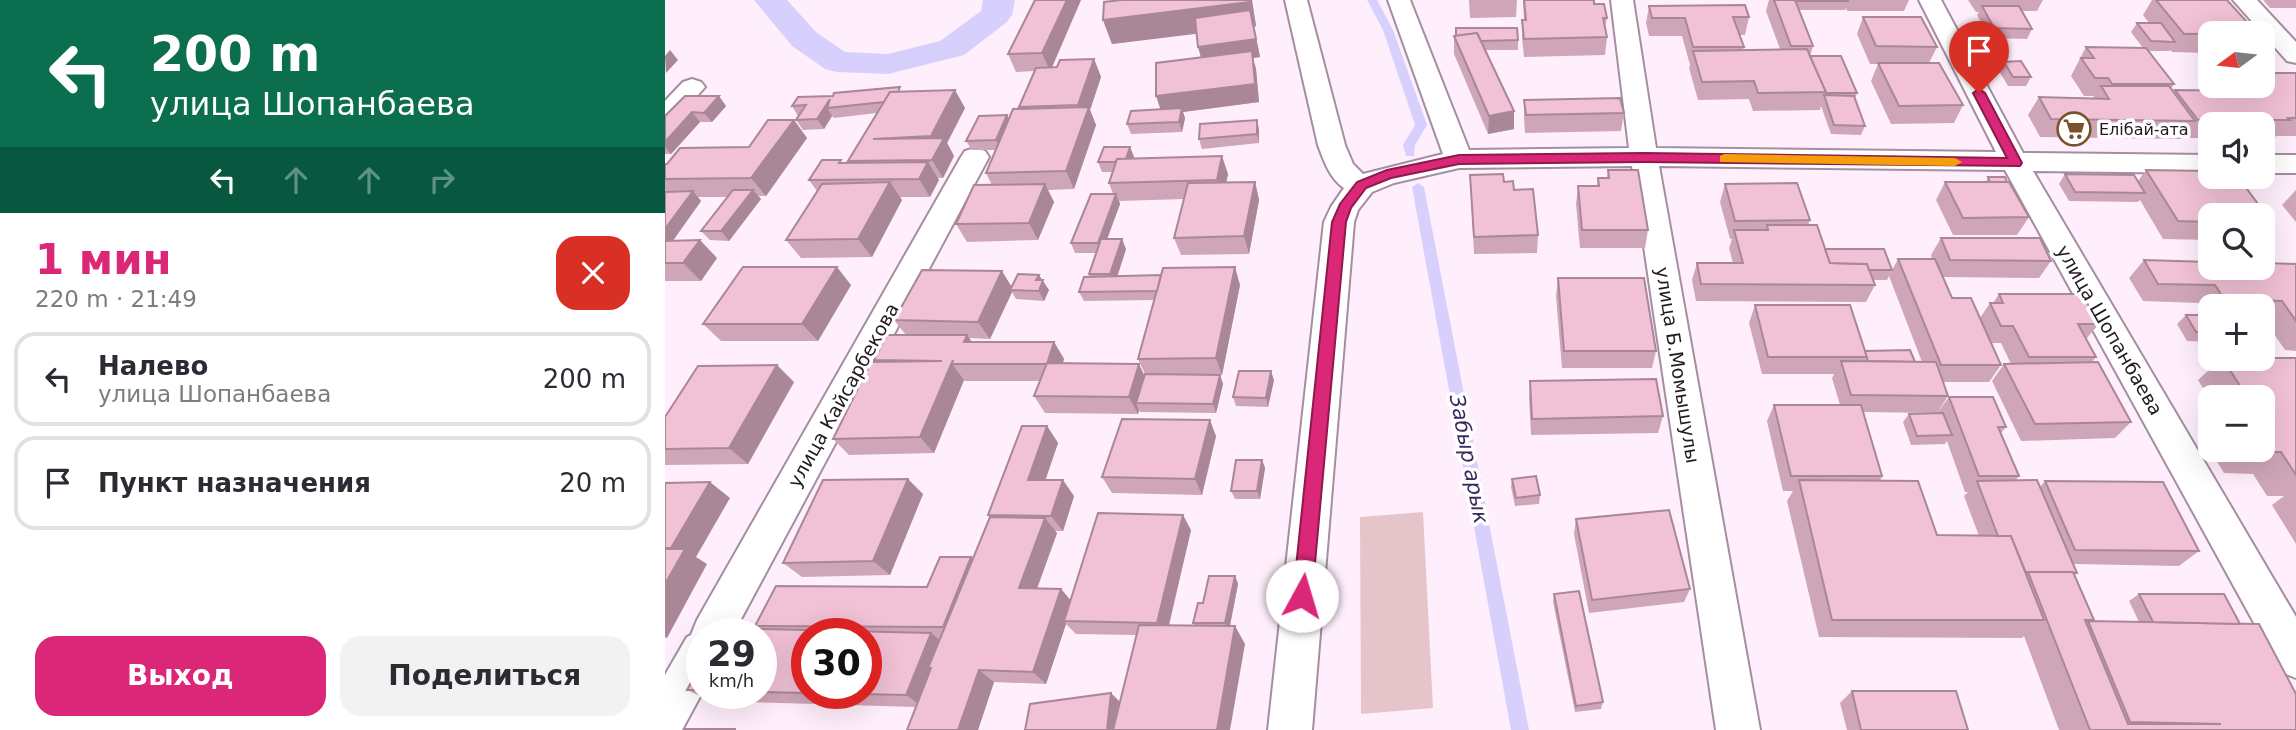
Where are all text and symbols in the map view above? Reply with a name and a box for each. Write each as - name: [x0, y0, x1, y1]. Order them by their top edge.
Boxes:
- pin: [1949, 21, 2009, 93]
- north arrow: [2198, 21, 2275, 98]
- map controls: [2198, 21, 2275, 462]
- text: 200 m: [150, 26, 320, 83]
- icon: left: [35, 28, 126, 119]
- icon: arrive: [1960, 32, 1998, 70]
- text: улица Шопанбаева: [150, 85, 475, 123]
- supermarket icon: Елібай-ата: [2055, 110, 2093, 148]
- button: sound: [2198, 112, 2275, 189]
- place label: Елібай-ата: [2099, 120, 2189, 139]
- icon: left: [204, 161, 242, 199]
- icon: ahead: [277, 161, 315, 199]
- icon: ahead: [350, 161, 388, 199]
- icon: right: [423, 161, 461, 199]
- button: search: [2198, 203, 2275, 280]
- text: 1 мин: [35, 235, 172, 284]
- button: close: [556, 236, 630, 310]
- street label: улица Шопанбаева: [2052, 241, 2168, 419]
- street label: улица Б.Момышулы: [1652, 265, 1704, 465]
- text: 220 m · 21:49: [35, 286, 197, 312]
- button: +: [2198, 294, 2275, 371]
- street label: улица Кайсарбекова: [783, 299, 903, 491]
- text: Налево: [98, 351, 208, 381]
- icon: left: [39, 360, 77, 398]
- text: 200 m: [543, 364, 626, 394]
- text: улица Шопанбаева: [98, 381, 331, 407]
- button: −: [2198, 385, 2275, 462]
- water label: Забыр арык: [1445, 392, 1493, 526]
- icon: arrive: [39, 464, 77, 502]
- text: Пункт назначения: [98, 468, 371, 498]
- text: 20 m: [559, 468, 626, 498]
- position arrow: [1265, 559, 1339, 633]
- speed limit sign: 30: [791, 618, 882, 709]
- text: 29: [707, 634, 756, 674]
- button: Выход: [35, 636, 326, 716]
- button: Поделиться: [340, 636, 630, 716]
- text: km/h: [709, 670, 754, 691]

